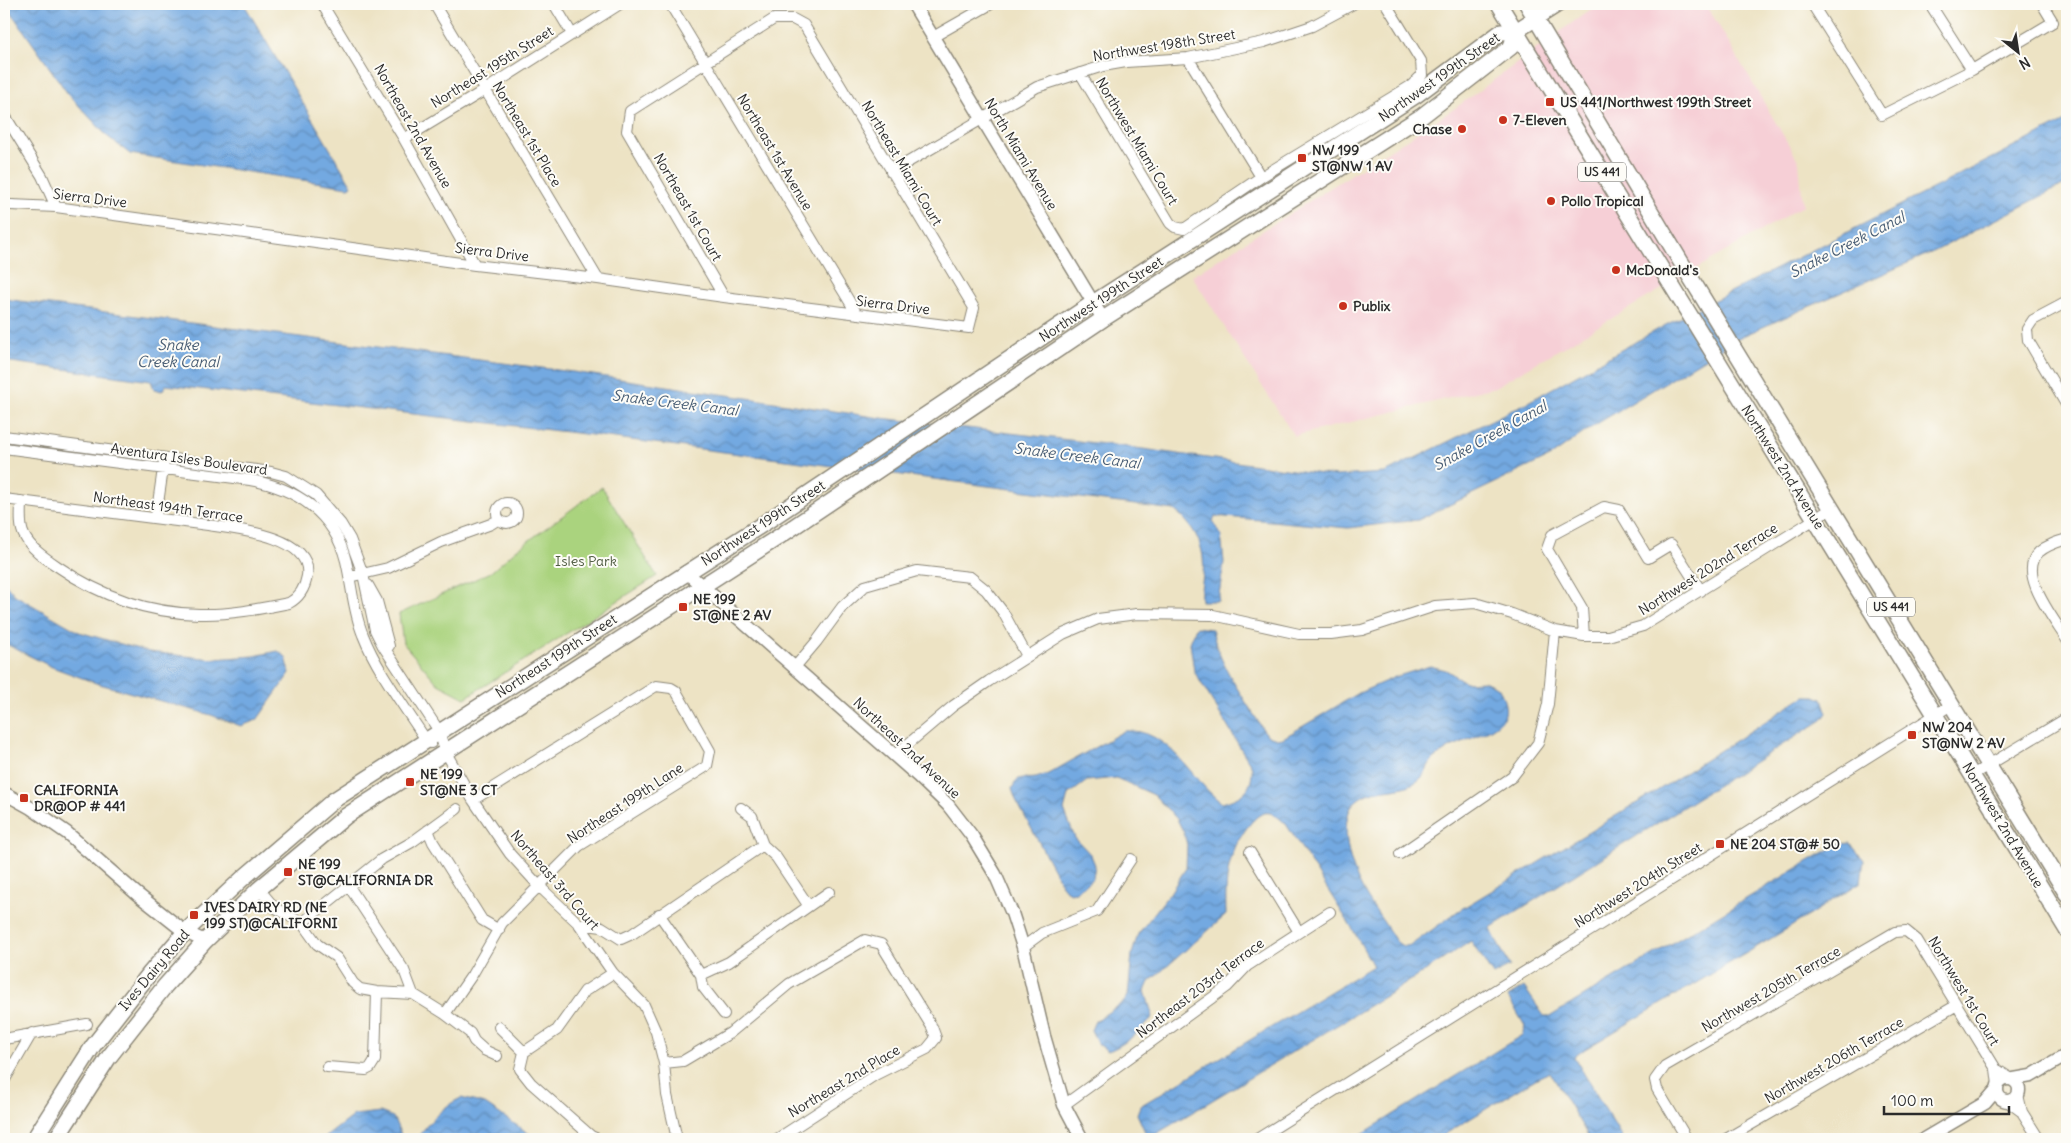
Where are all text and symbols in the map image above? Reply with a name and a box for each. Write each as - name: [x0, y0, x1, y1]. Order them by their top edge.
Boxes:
- street label: Northeast 195th Street: [427, 22, 557, 112]
- street label: Northwest 198th Street: [1091, 25, 1237, 65]
- street label: Northwest 199th Street: [1375, 28, 1503, 126]
- north arrow: [1994, 28, 2044, 78]
- text: N: [2016, 53, 2033, 73]
- street label: Northeast 2nd Avenue: [370, 61, 456, 191]
- street label: Northwest Miami Court: [1092, 74, 1182, 208]
- street label: Northeast 1st Place: [488, 78, 566, 190]
- street label: Northeast 1st Avenue: [733, 90, 817, 214]
- place label: US 441/Northwest 199th Street: [1560, 93, 1752, 111]
- street label: North Miami Avenue: [980, 95, 1062, 213]
- marker: US 441/Northwest 199th Street: [1544, 96, 1556, 108]
- street label: Northeast Miami Court: [858, 97, 947, 229]
- place label: 7-Eleven: [1513, 111, 1567, 129]
- marker: 7-Eleven: [1497, 114, 1509, 126]
- place label: Chase: [1413, 120, 1452, 138]
- marker: Chase: [1456, 123, 1468, 135]
- place label: NW 199 ST@NW 1 AV: [1312, 141, 1393, 175]
- street label: Northeast 1st Court: [650, 150, 726, 264]
- marker: NW 199 ST@NW 1 AV: [1296, 152, 1308, 164]
- road number: US 441: [1578, 162, 1626, 182]
- street label: Sierra Drive: [52, 185, 128, 211]
- place label: Pollo Tropical: [1561, 192, 1644, 210]
- marker: Pollo Tropical: [1545, 195, 1557, 207]
- water label: Snake Creek Canal: [1786, 206, 1910, 282]
- street label: Sierra Drive: [454, 239, 530, 265]
- street label: Northwest 199th Street: [1036, 252, 1166, 346]
- place label: McDonald's: [1626, 261, 1699, 279]
- marker: McDonald's: [1610, 264, 1622, 276]
- street label: Sierra Drive: [855, 292, 931, 318]
- place label: Publix: [1353, 297, 1391, 315]
- marker: Publix: [1337, 300, 1349, 312]
- water label: Snake Creek Canal: [137, 335, 222, 371]
- water label: Snake Creek Canal: [611, 385, 742, 420]
- water label: Snake Creek Canal: [1430, 395, 1552, 475]
- street label: Northwest 2nd Avenue: [1737, 402, 1829, 532]
- water label: Snake Creek Canal: [1013, 438, 1144, 473]
- street label: Aventura Isles Boulevard: [109, 439, 269, 479]
- street label: Northwest 199th Street: [698, 476, 828, 570]
- street label: Northeast 194th Terrace: [92, 488, 244, 526]
- street label: Northwest 202nd Terrace: [1635, 519, 1781, 619]
- park label: Isles Park: [555, 552, 617, 570]
- place label: NE 199 ST@NE 2 AV: [693, 590, 771, 624]
- road number: US 441: [1867, 598, 1915, 616]
- marker: NE 199 ST@NE 2 AV: [677, 601, 689, 613]
- street label: Northeast 199th Street: [492, 610, 620, 702]
- street label: Northeast 2nd Avenue: [850, 694, 964, 802]
- place label: NW 204 ST@NW 2 AV: [1922, 718, 2005, 752]
- marker: NW 204 ST@NW 2 AV: [1906, 729, 1918, 741]
- street label: Northeast 199th Lane: [564, 759, 686, 847]
- street label: Northwest 2nd Avenue: [1958, 759, 2048, 891]
- place label: NE 199 ST@NE 3 CT: [420, 765, 498, 799]
- marker: NE 199 ST@NE 3 CT: [404, 776, 416, 788]
- place label: CALIFORNIA DR@OP # 441: [34, 781, 126, 815]
- marker: CALIFORNIA DR@OP # 441: [18, 792, 30, 804]
- street label: Northeast 3rd Court: [507, 826, 603, 934]
- place label: NE 204 ST@# 50: [1730, 835, 1840, 853]
- street label: Northwest 204th Street: [1571, 838, 1705, 932]
- marker: NE 204 ST@# 50: [1714, 838, 1726, 850]
- place label: NE 199 ST@CALIFORNIA DR: [298, 855, 433, 889]
- marker: NE 199 ST@CALIFORNIA DR: [282, 866, 294, 878]
- place label: IVES DAIRY RD (NE 199 ST)@CALIFORNI: [204, 898, 338, 932]
- marker: IVES DAIRY RD (NE 199 ST)@CALIFORNI: [188, 909, 200, 921]
- street label: Ives Dairy Road: [115, 926, 193, 1014]
- street label: Northwest 1st Court: [1924, 933, 2004, 1049]
- street label: Northeast 203rd Terrace: [1133, 934, 1267, 1042]
- street label: Northwest 205th Terrace: [1698, 942, 1844, 1036]
- street label: Northwest 206th Terrace: [1761, 1013, 1907, 1107]
- street label: Northeast 2nd Place: [785, 1041, 903, 1121]
- scale bar: [1884, 1083, 2008, 1115]
- text: 100 m: [1891, 1091, 1933, 1110]

